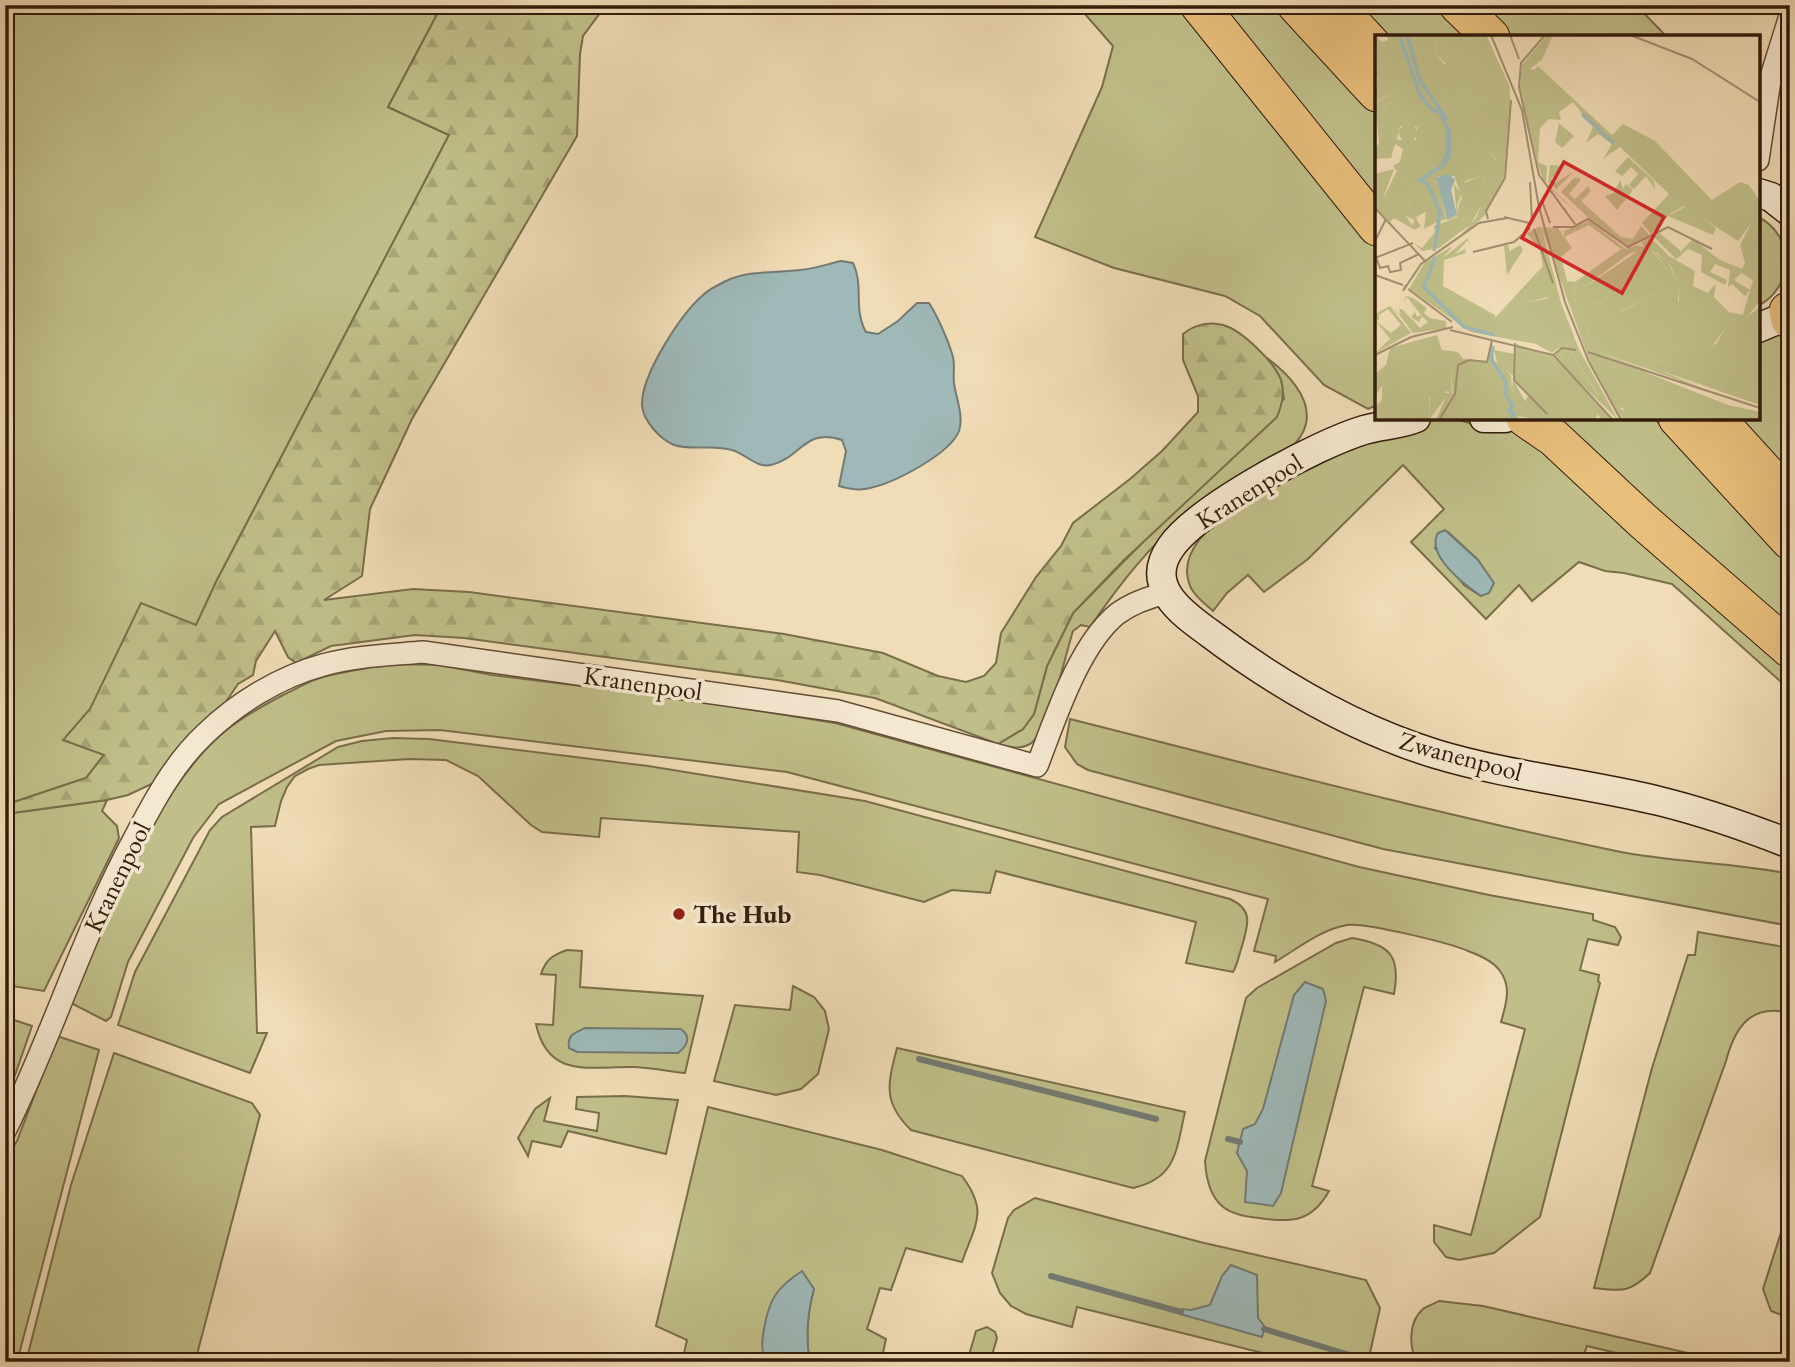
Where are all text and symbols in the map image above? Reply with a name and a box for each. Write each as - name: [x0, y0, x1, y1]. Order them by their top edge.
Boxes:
- inset map: [1375, 35, 1760, 420]
- street label: Kranenpool: [1189, 445, 1309, 537]
- street label: Kranenpool: [581, 658, 705, 708]
- street label: Zwanenpool: [1396, 723, 1526, 789]
- street label: Kranenpool: [76, 816, 158, 938]
- place label: The Hub: [693, 897, 791, 931]
- marker: The Hub: [671, 906, 687, 922]

